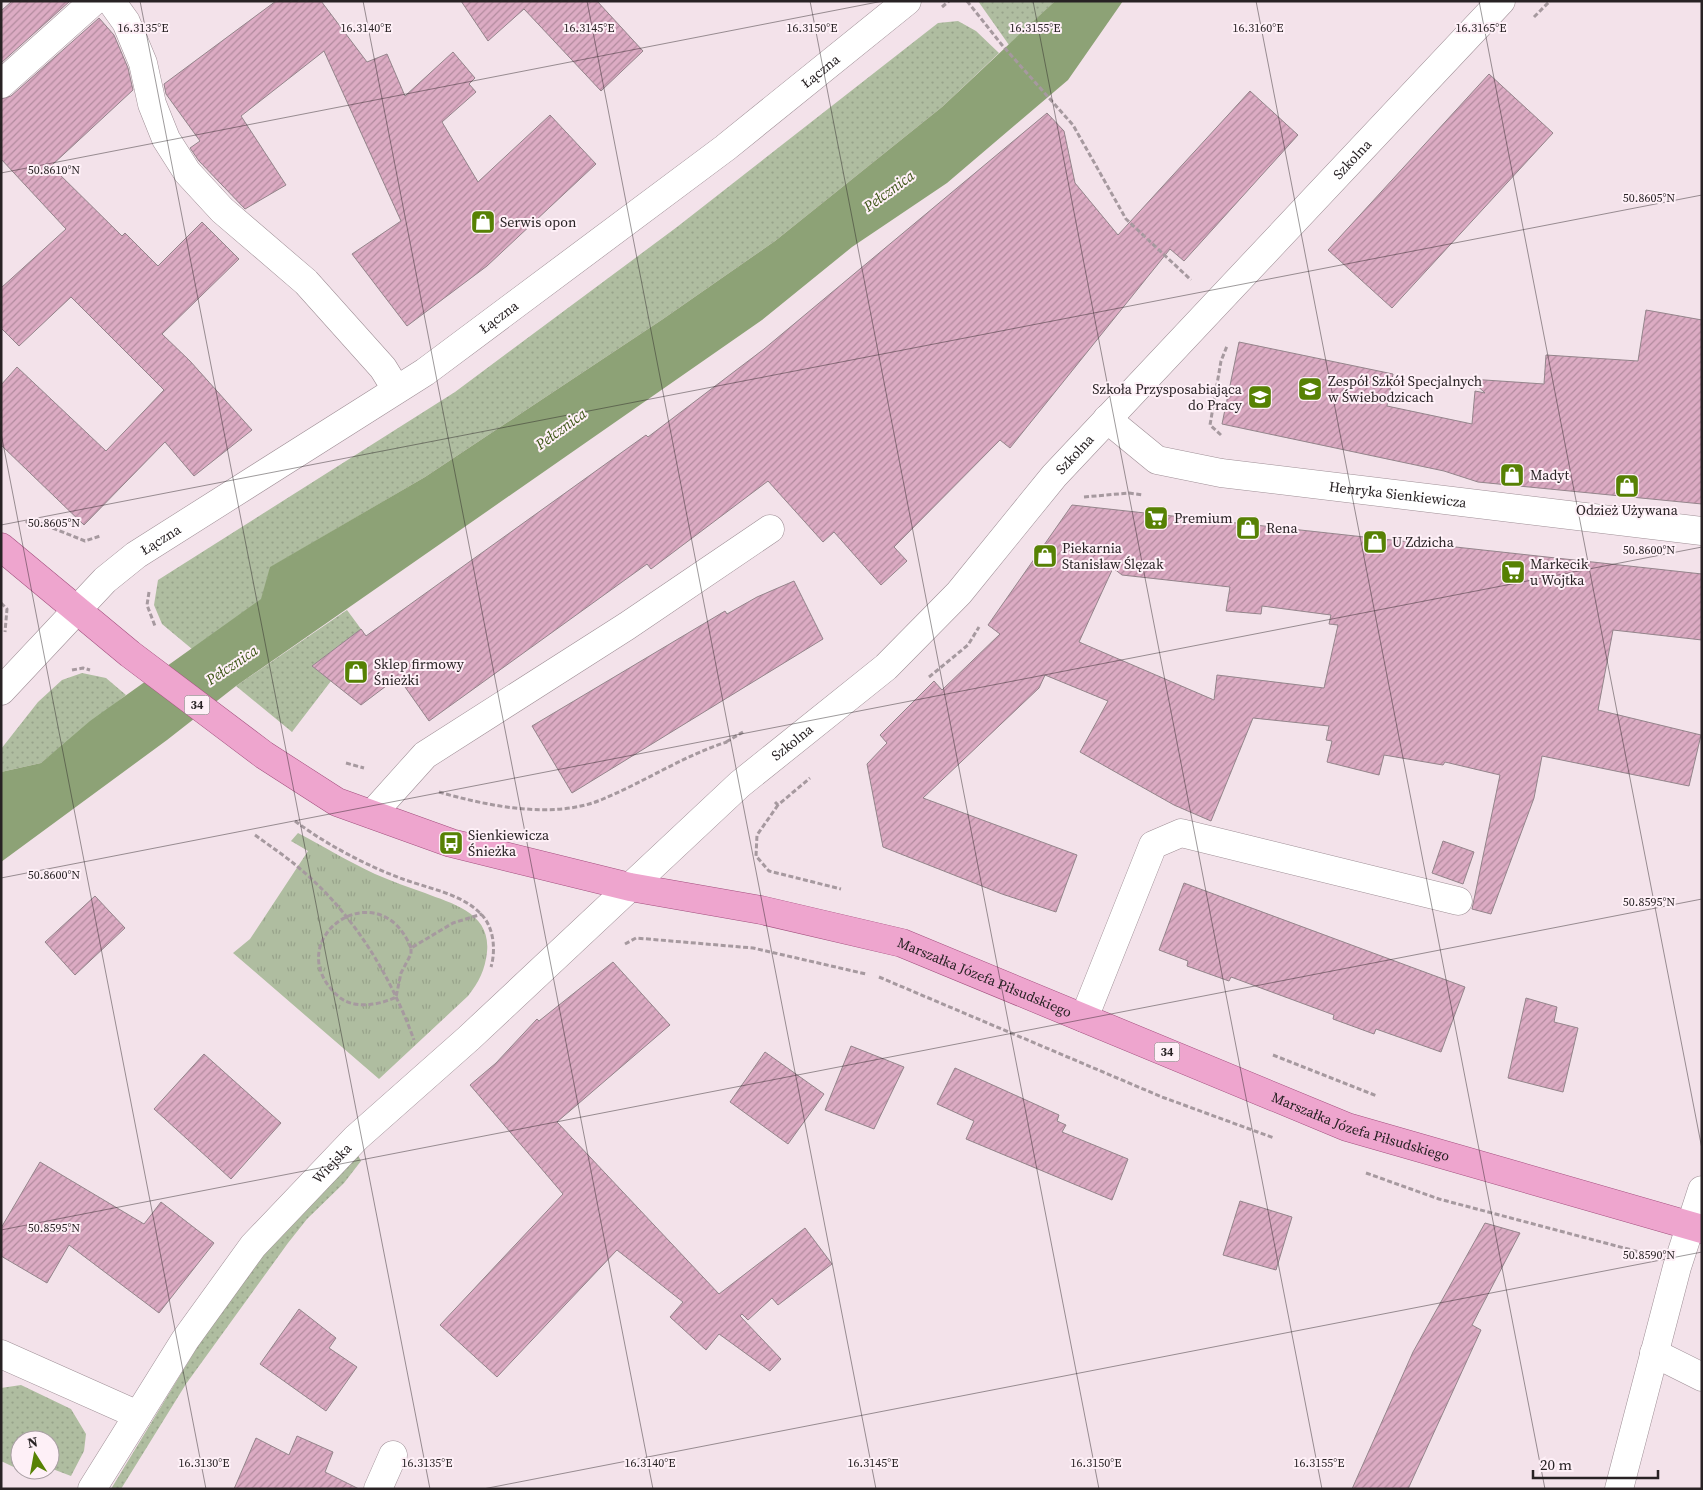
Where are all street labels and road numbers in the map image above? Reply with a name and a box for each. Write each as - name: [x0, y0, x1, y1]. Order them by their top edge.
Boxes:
- street label: Łączna: [797, 49, 845, 93]
- street label: Szkolna: [1328, 134, 1377, 184]
- street label: Łączna: [475, 295, 523, 338]
- street label: Szkolna: [1051, 429, 1099, 479]
- street label: Henryka Sienkiewicza: [1328, 476, 1469, 513]
- street label: Łączna: [136, 519, 185, 560]
- road number: 34: [184, 696, 210, 714]
- street label: Szkolna: [767, 719, 818, 765]
- street label: Marszałka Józefa Piłsudskiego: [894, 932, 1075, 1022]
- road number: 34: [1154, 1042, 1180, 1062]
- street label: Marszałka Józefa Piłsudskiego: [1269, 1087, 1452, 1166]
- street label: Wiejska: [308, 1138, 357, 1188]

